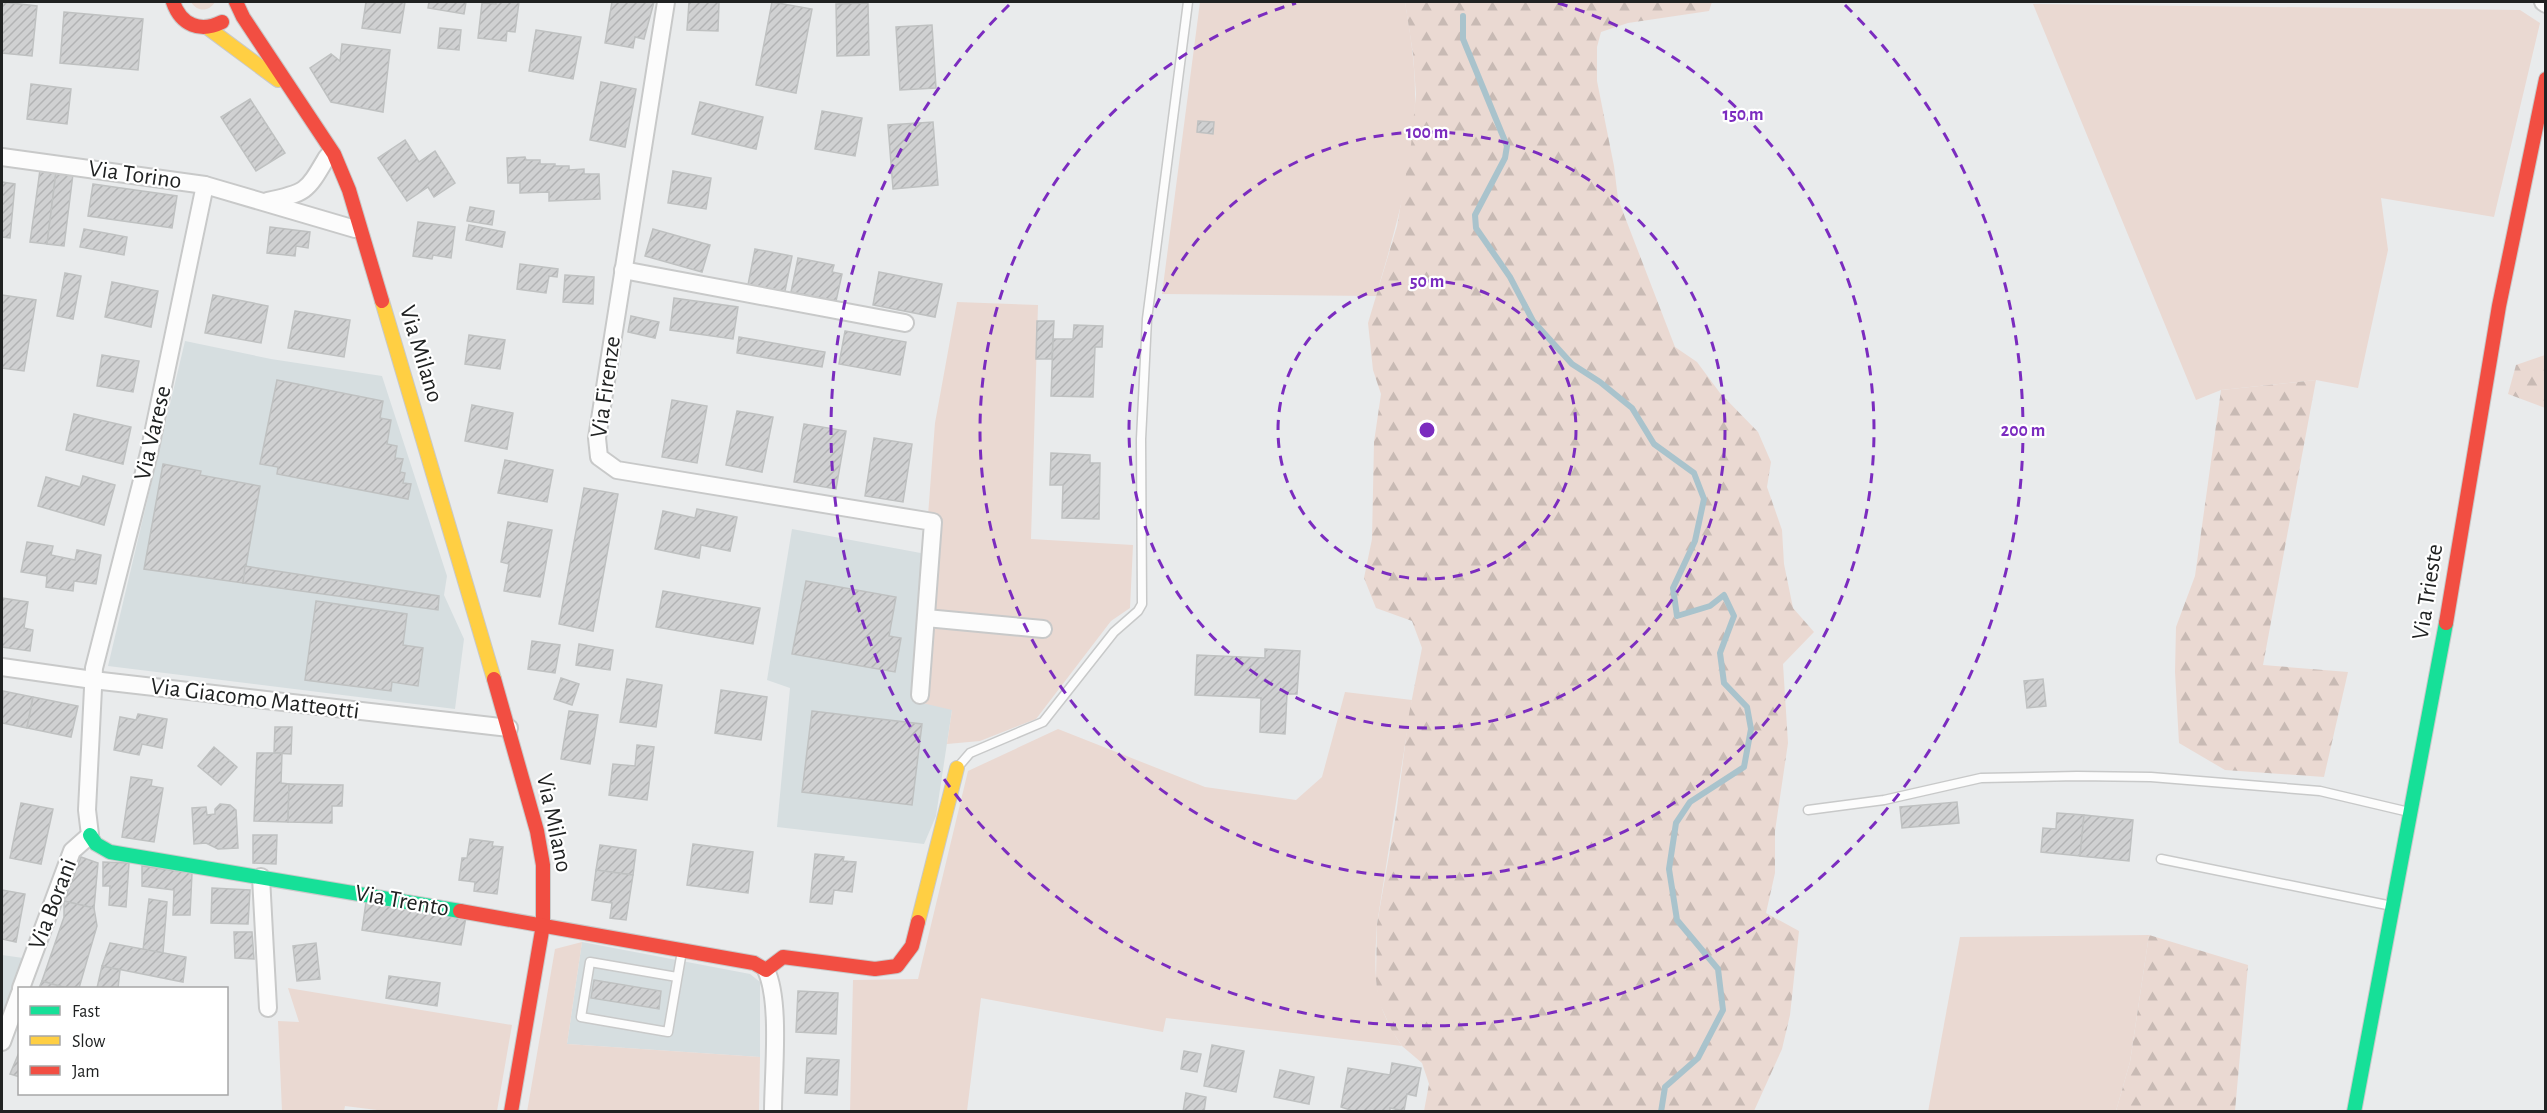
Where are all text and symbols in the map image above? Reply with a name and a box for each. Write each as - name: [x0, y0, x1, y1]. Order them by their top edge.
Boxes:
- text: 150 m: [1723, 106, 1763, 124]
- text: 100 m: [1406, 124, 1448, 142]
- street label: Via Torino: [87, 157, 183, 193]
- text: 50 m: [1410, 273, 1444, 291]
- street label: Via Milano: [395, 303, 447, 405]
- street label: Via Firenze: [587, 335, 625, 439]
- street label: Via Varese: [130, 383, 176, 483]
- centre of rings: [1417, 420, 1437, 440]
- text: 200 m: [2001, 422, 2045, 440]
- street label: Via Trieste: [2409, 542, 2447, 642]
- street label: Via Giacomo Matteotti: [149, 674, 361, 724]
- street label: Via Milano: [532, 772, 576, 874]
- street label: Via Borani: [25, 855, 81, 953]
- street label: Via Trento: [353, 881, 451, 921]
- legend: [18, 987, 228, 1095]
- text: Fast: [72, 1003, 100, 1021]
- text: Slow: [72, 1033, 105, 1051]
- text: Jam: [72, 1063, 100, 1081]

